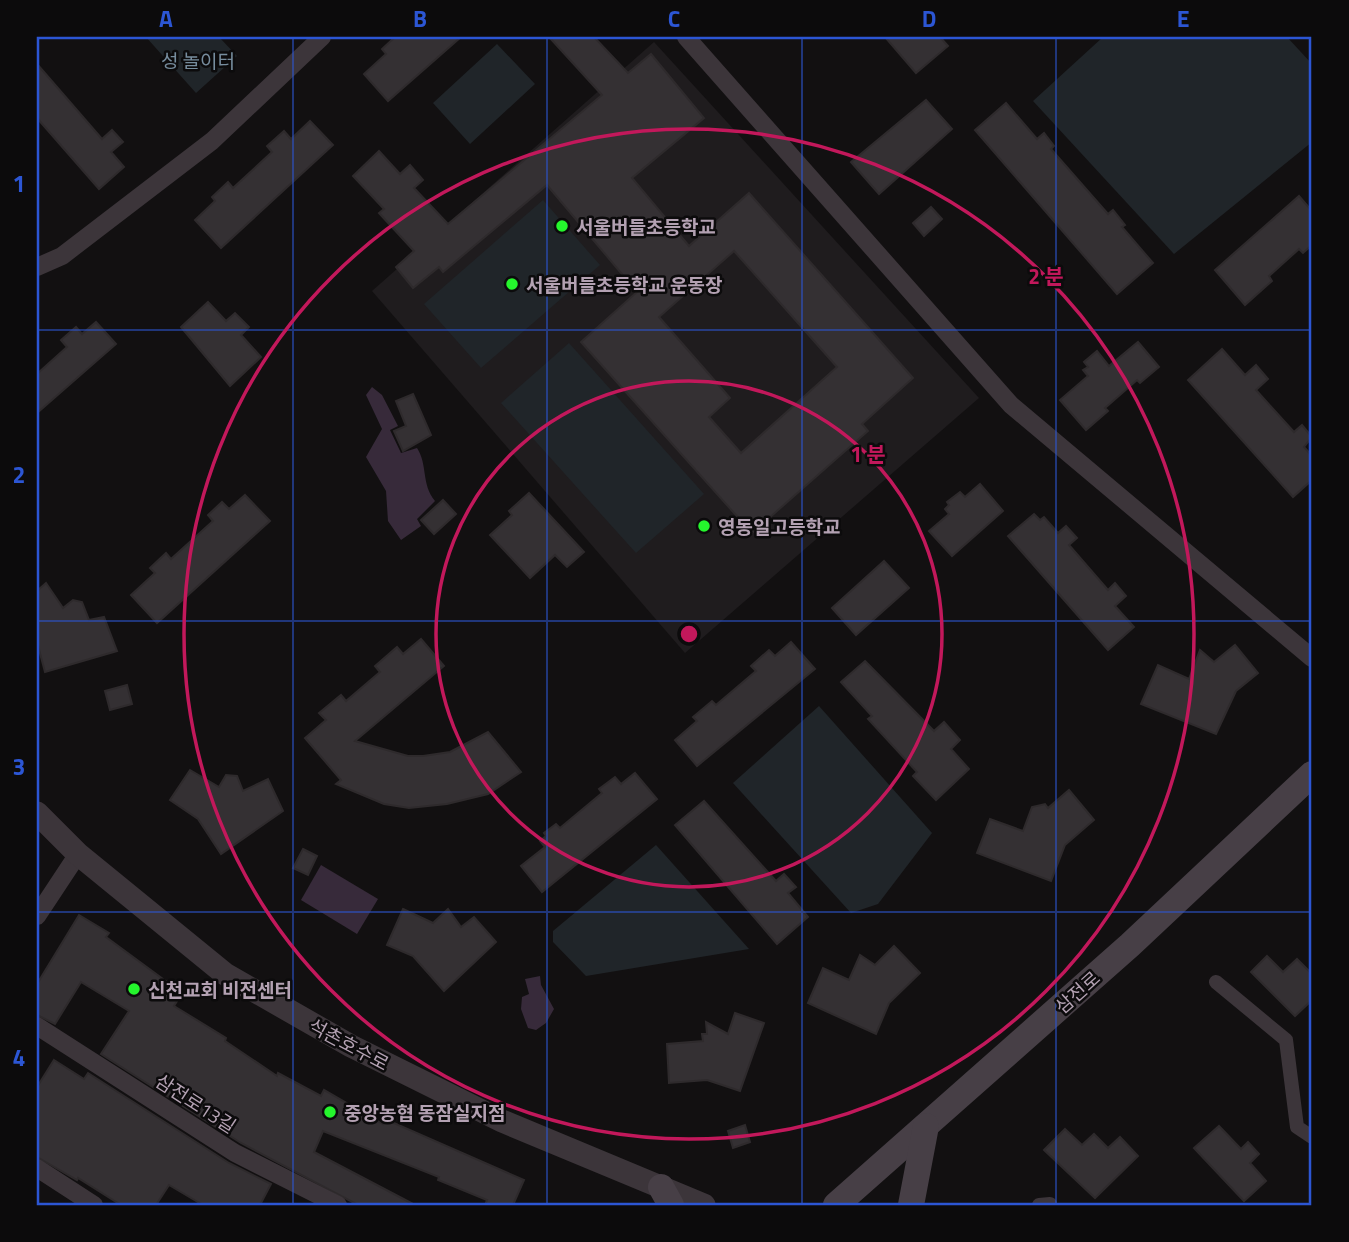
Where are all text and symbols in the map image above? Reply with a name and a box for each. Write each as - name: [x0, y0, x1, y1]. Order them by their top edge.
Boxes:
- text: A: [159, 1, 173, 36]
- text: B: [413, 1, 427, 36]
- text: C: [668, 1, 680, 36]
- text: D: [922, 1, 936, 36]
- text: E: [1177, 1, 1189, 36]
- park label: 성 놀이터: [161, 46, 235, 75]
- text: 1: [13, 166, 25, 201]
- place label: 서울버들초등학교: [576, 212, 716, 241]
- marker: 서울버들초등학교: [554, 218, 570, 234]
- text: 2 분: [1028, 260, 1064, 292]
- place label: 서울버들초등학교 운동장: [526, 270, 722, 299]
- marker: 서울버들초등학교 운동장: [504, 276, 520, 292]
- text: 1 분: [850, 438, 886, 470]
- text: 2: [13, 457, 25, 492]
- place label: 영동일고등학교: [718, 512, 840, 541]
- marker: 영동일고등학교: [696, 518, 712, 534]
- centre of rings: [677, 622, 701, 646]
- text: 3: [13, 749, 25, 784]
- street label: 삼전로: [1048, 964, 1106, 1020]
- place label: 신천교회 비전센터: [148, 975, 292, 1004]
- marker: 신천교회 비전센터: [126, 981, 142, 997]
- street label: 석촌호수로: [304, 1011, 394, 1077]
- text: 4: [13, 1040, 25, 1075]
- street label: 삼전로13길: [150, 1066, 242, 1140]
- place label: 중앙농협 동잠실지점: [344, 1098, 506, 1127]
- marker: 중앙농협 동잠실지점: [322, 1104, 338, 1120]

